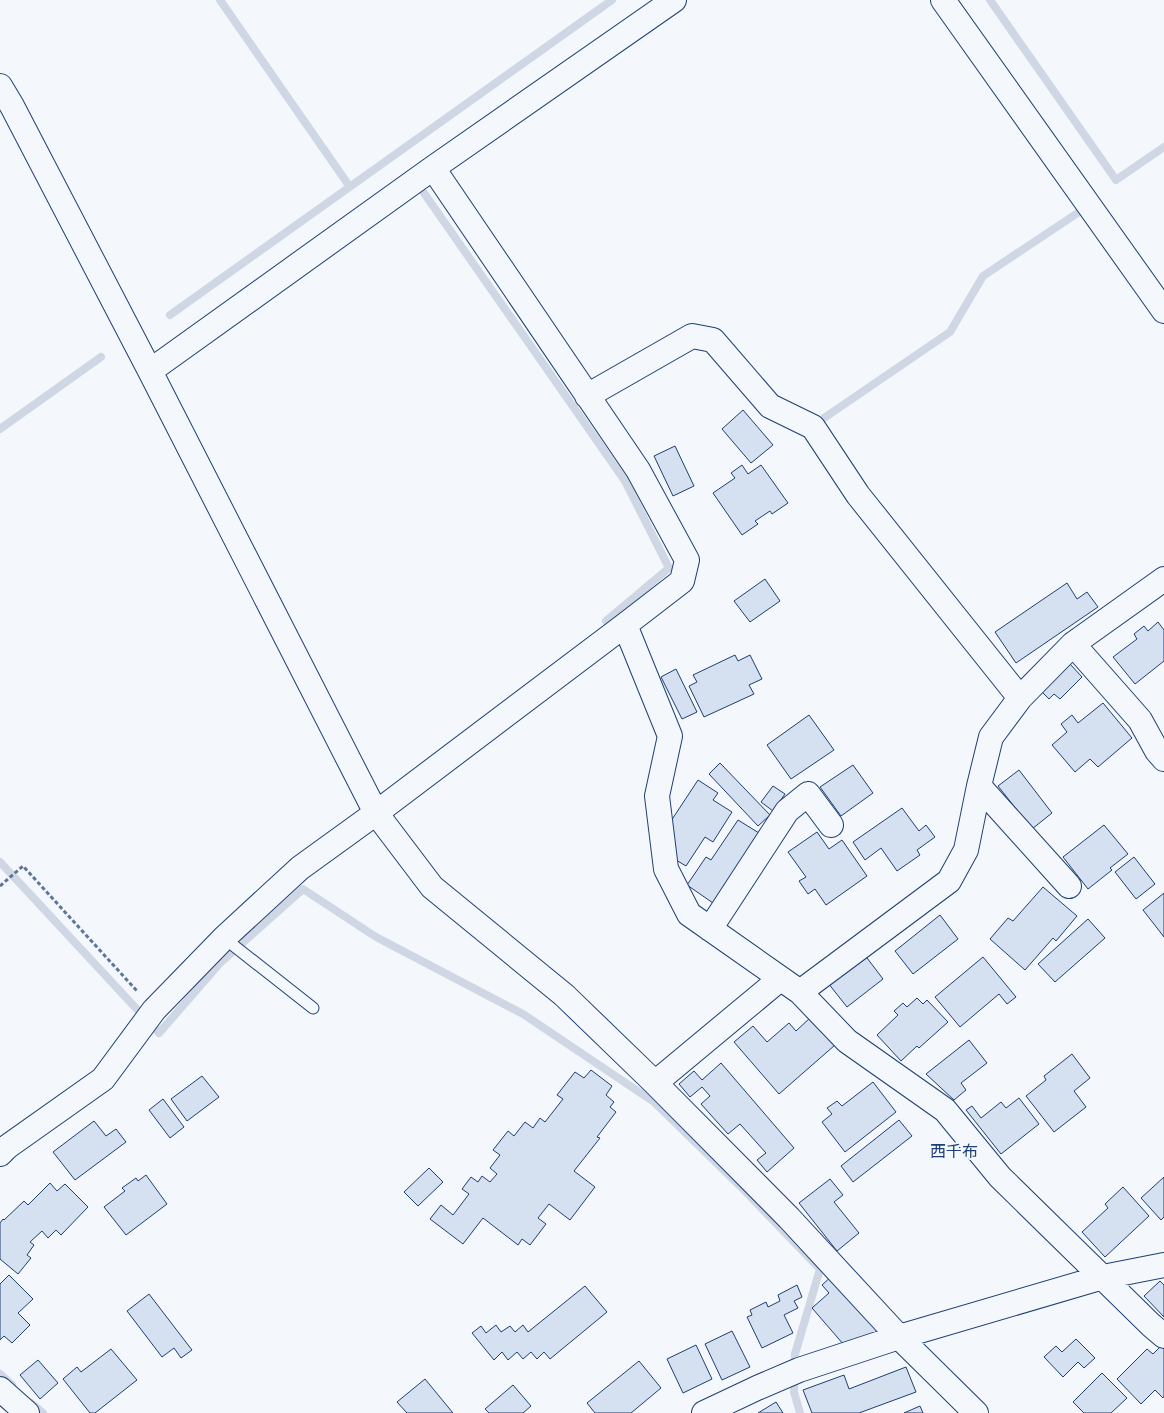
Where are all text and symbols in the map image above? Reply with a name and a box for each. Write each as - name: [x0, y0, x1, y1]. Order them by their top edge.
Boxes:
- district label: 西千布: [930, 1142, 978, 1161]

